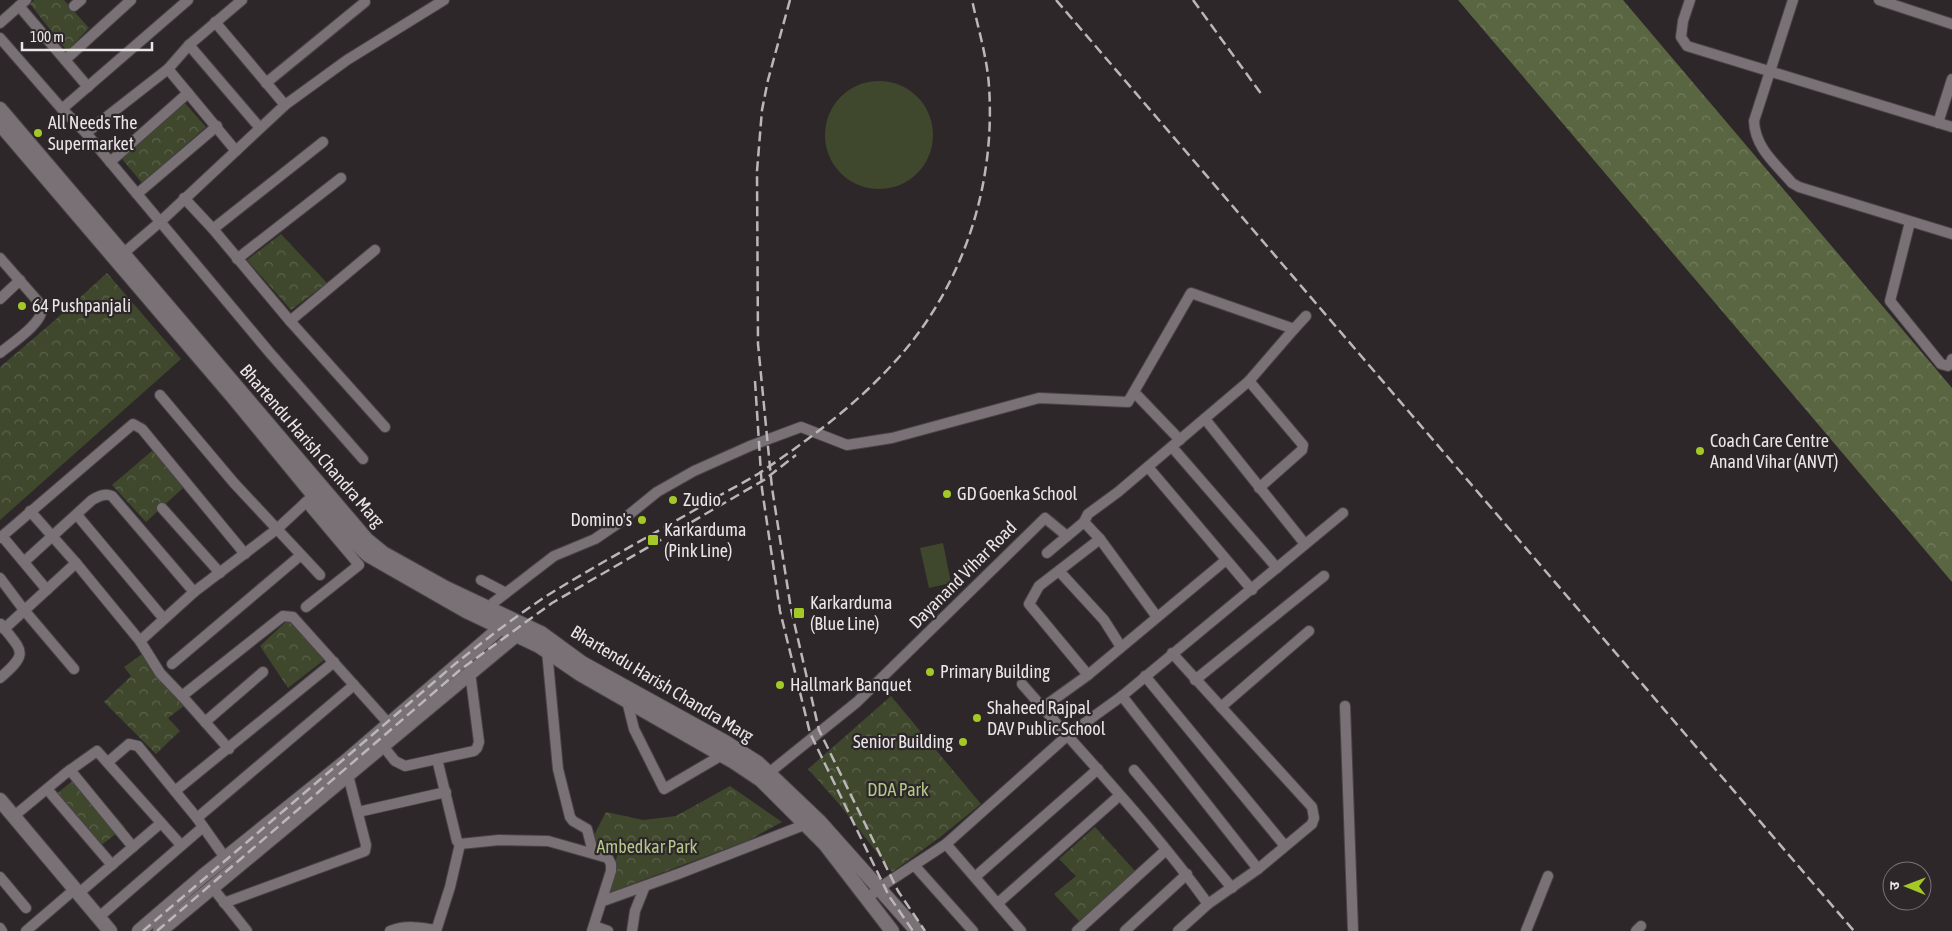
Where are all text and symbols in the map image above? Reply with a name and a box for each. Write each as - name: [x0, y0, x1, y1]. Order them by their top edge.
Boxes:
- scale bar: [22, 20, 152, 52]
- text: 100 m: [30, 28, 64, 45]
- place label: All Needs The Supermarket: [48, 112, 137, 154]
- marker: All Needs The Supermarket: [32, 127, 44, 139]
- place label: 64 Pushpanjali: [32, 295, 131, 316]
- marker: 64 Pushpanjali: [16, 300, 28, 312]
- street label: Bhartendu Harish Chandra Marg: [236, 360, 389, 532]
- place label: Coach Care Centre Anand Vihar (ANVT): [1710, 430, 1838, 472]
- marker: Coach Care Centre Anand Vihar (ANVT): [1694, 445, 1706, 457]
- place label: GD Goenka School: [957, 483, 1078, 504]
- marker: GD Goenka School: [941, 488, 953, 500]
- place label: Zudio: [683, 489, 721, 510]
- marker: Zudio: [667, 494, 679, 506]
- place label: Domino's: [571, 509, 632, 530]
- marker: Domino's: [636, 514, 648, 526]
- street label: Dayanand Vihar Road: [905, 517, 1021, 633]
- place label: Karkarduma (Pink Line): [664, 519, 746, 561]
- marker: Karkarduma (Pink Line): [646, 533, 660, 547]
- place label: Karkarduma (Blue Line): [810, 592, 892, 634]
- marker: Karkarduma (Blue Line): [792, 606, 806, 620]
- street label: Bhartendu Harish Chandra Marg: [567, 621, 758, 747]
- place label: Primary Building: [940, 661, 1050, 682]
- marker: Primary Building: [924, 666, 936, 678]
- place label: Hallmark Banquet: [790, 674, 912, 695]
- marker: Hallmark Banquet: [774, 679, 786, 691]
- place label: Shaheed Rajpal DAV Public School: [987, 697, 1106, 739]
- marker: Shaheed Rajpal DAV Public School: [971, 712, 983, 724]
- place label: Senior Building: [853, 731, 953, 752]
- marker: Senior Building: [957, 736, 969, 748]
- park label: DDA Park: [867, 779, 929, 800]
- park label: Ambedkar Park: [596, 836, 698, 857]
- north arrow: [1882, 861, 1932, 911]
- text: उ: [1886, 881, 1902, 890]

